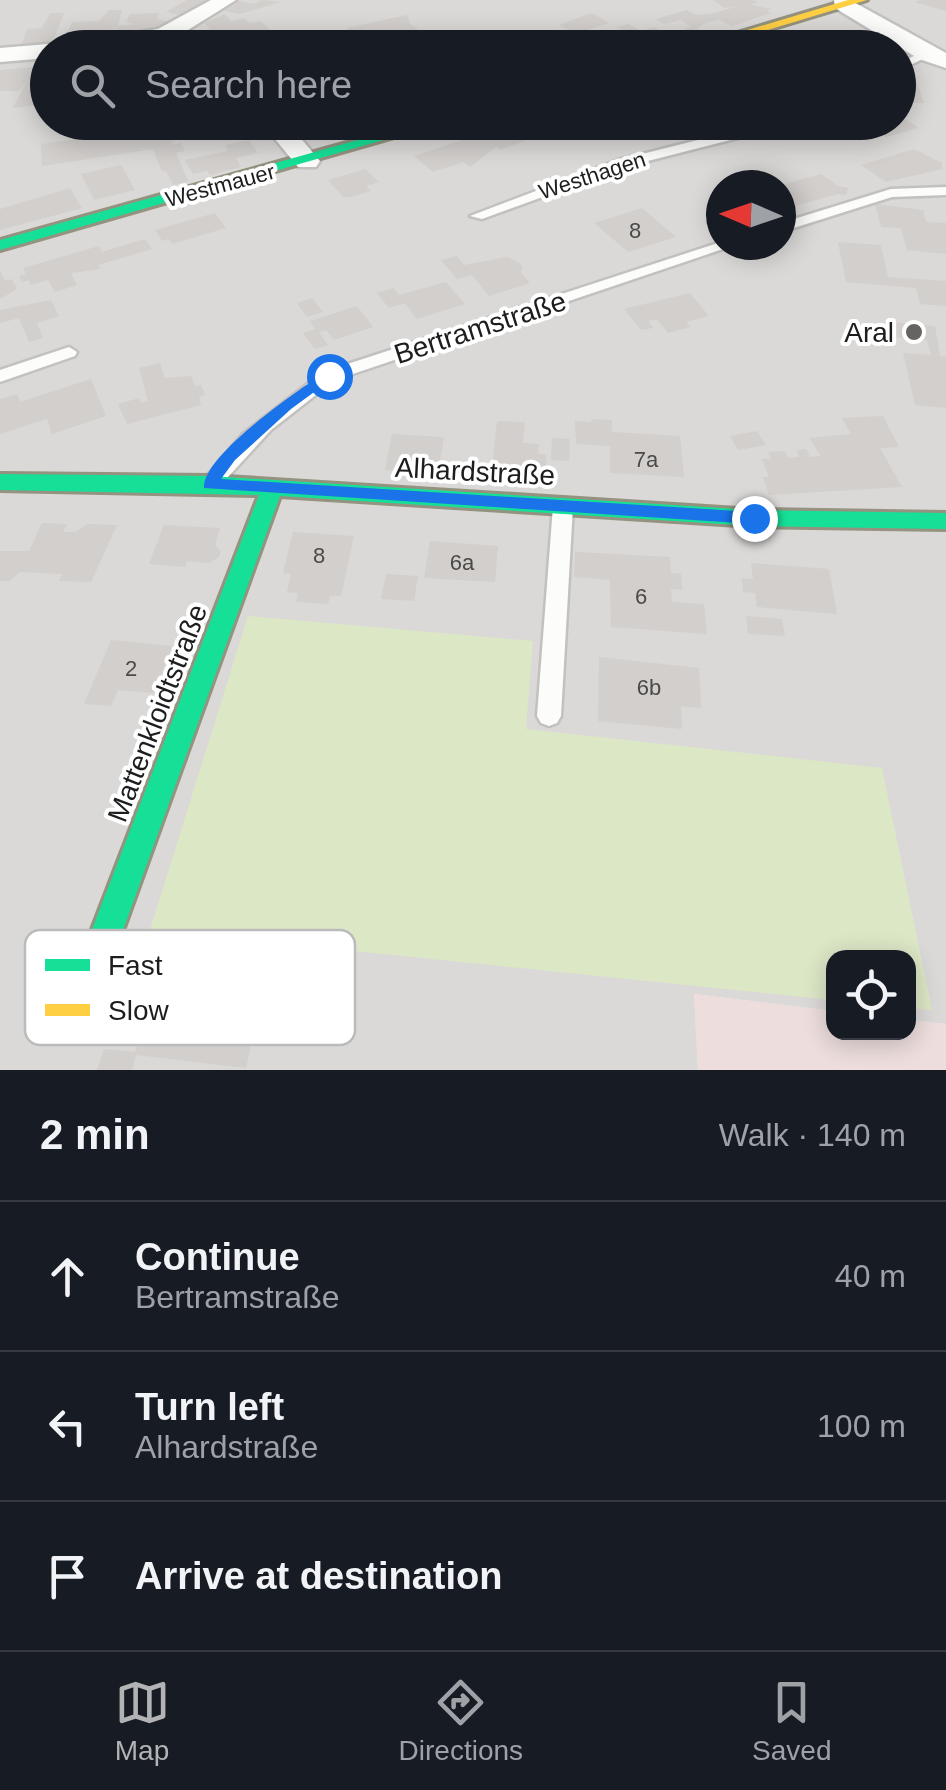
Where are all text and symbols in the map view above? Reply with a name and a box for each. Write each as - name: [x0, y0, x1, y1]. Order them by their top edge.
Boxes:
- search box: [30, 30, 916, 140]
- icon: search: [65, 58, 120, 113]
- text: Search here: [145, 64, 352, 106]
- street label: Westhagen: [536, 146, 649, 204]
- street label: Westmauer: [163, 159, 277, 212]
- north arrow: [706, 170, 796, 260]
- house number: 8: [629, 218, 641, 243]
- street label: Bertramstraße: [390, 285, 570, 370]
- place label: Aral: [844, 317, 894, 348]
- marker: Aral: [903, 321, 925, 343]
- route start: [307, 354, 353, 400]
- house number: 7a: [634, 447, 659, 472]
- street label: Alhardstraße: [394, 452, 556, 491]
- route end: [732, 496, 778, 542]
- house number: 8: [313, 543, 325, 568]
- house number: 6a: [450, 550, 475, 575]
- house number: 6: [635, 584, 647, 609]
- street label: Mattenkloidtstraße: [102, 600, 213, 826]
- house number: 2: [125, 656, 137, 681]
- house number: 6b: [637, 675, 661, 700]
- legend: [25, 930, 355, 1045]
- text: Fast: [108, 950, 163, 981]
- map controls: [826, 950, 916, 1040]
- button: locate: [826, 950, 916, 1040]
- text: Slow: [108, 995, 169, 1026]
- text: 2 min: [40, 1111, 150, 1158]
- text: Walk · 140 m: [719, 1117, 906, 1153]
- text: Continue: [135, 1236, 300, 1278]
- icon: ahead: [40, 1249, 95, 1304]
- text: 40 m: [835, 1258, 906, 1294]
- text: Bertramstraße: [135, 1279, 339, 1315]
- text: Turn left: [135, 1386, 284, 1428]
- icon: left: [40, 1399, 95, 1454]
- text: 100 m: [817, 1408, 906, 1444]
- text: Alhardstraße: [135, 1429, 318, 1465]
- icon: arrive: [40, 1549, 95, 1604]
- text: Arrive at destination: [135, 1555, 502, 1597]
- tab: Map: [115, 1675, 170, 1767]
- tab: Directions: [399, 1675, 523, 1767]
- tab: Saved: [752, 1675, 831, 1767]

